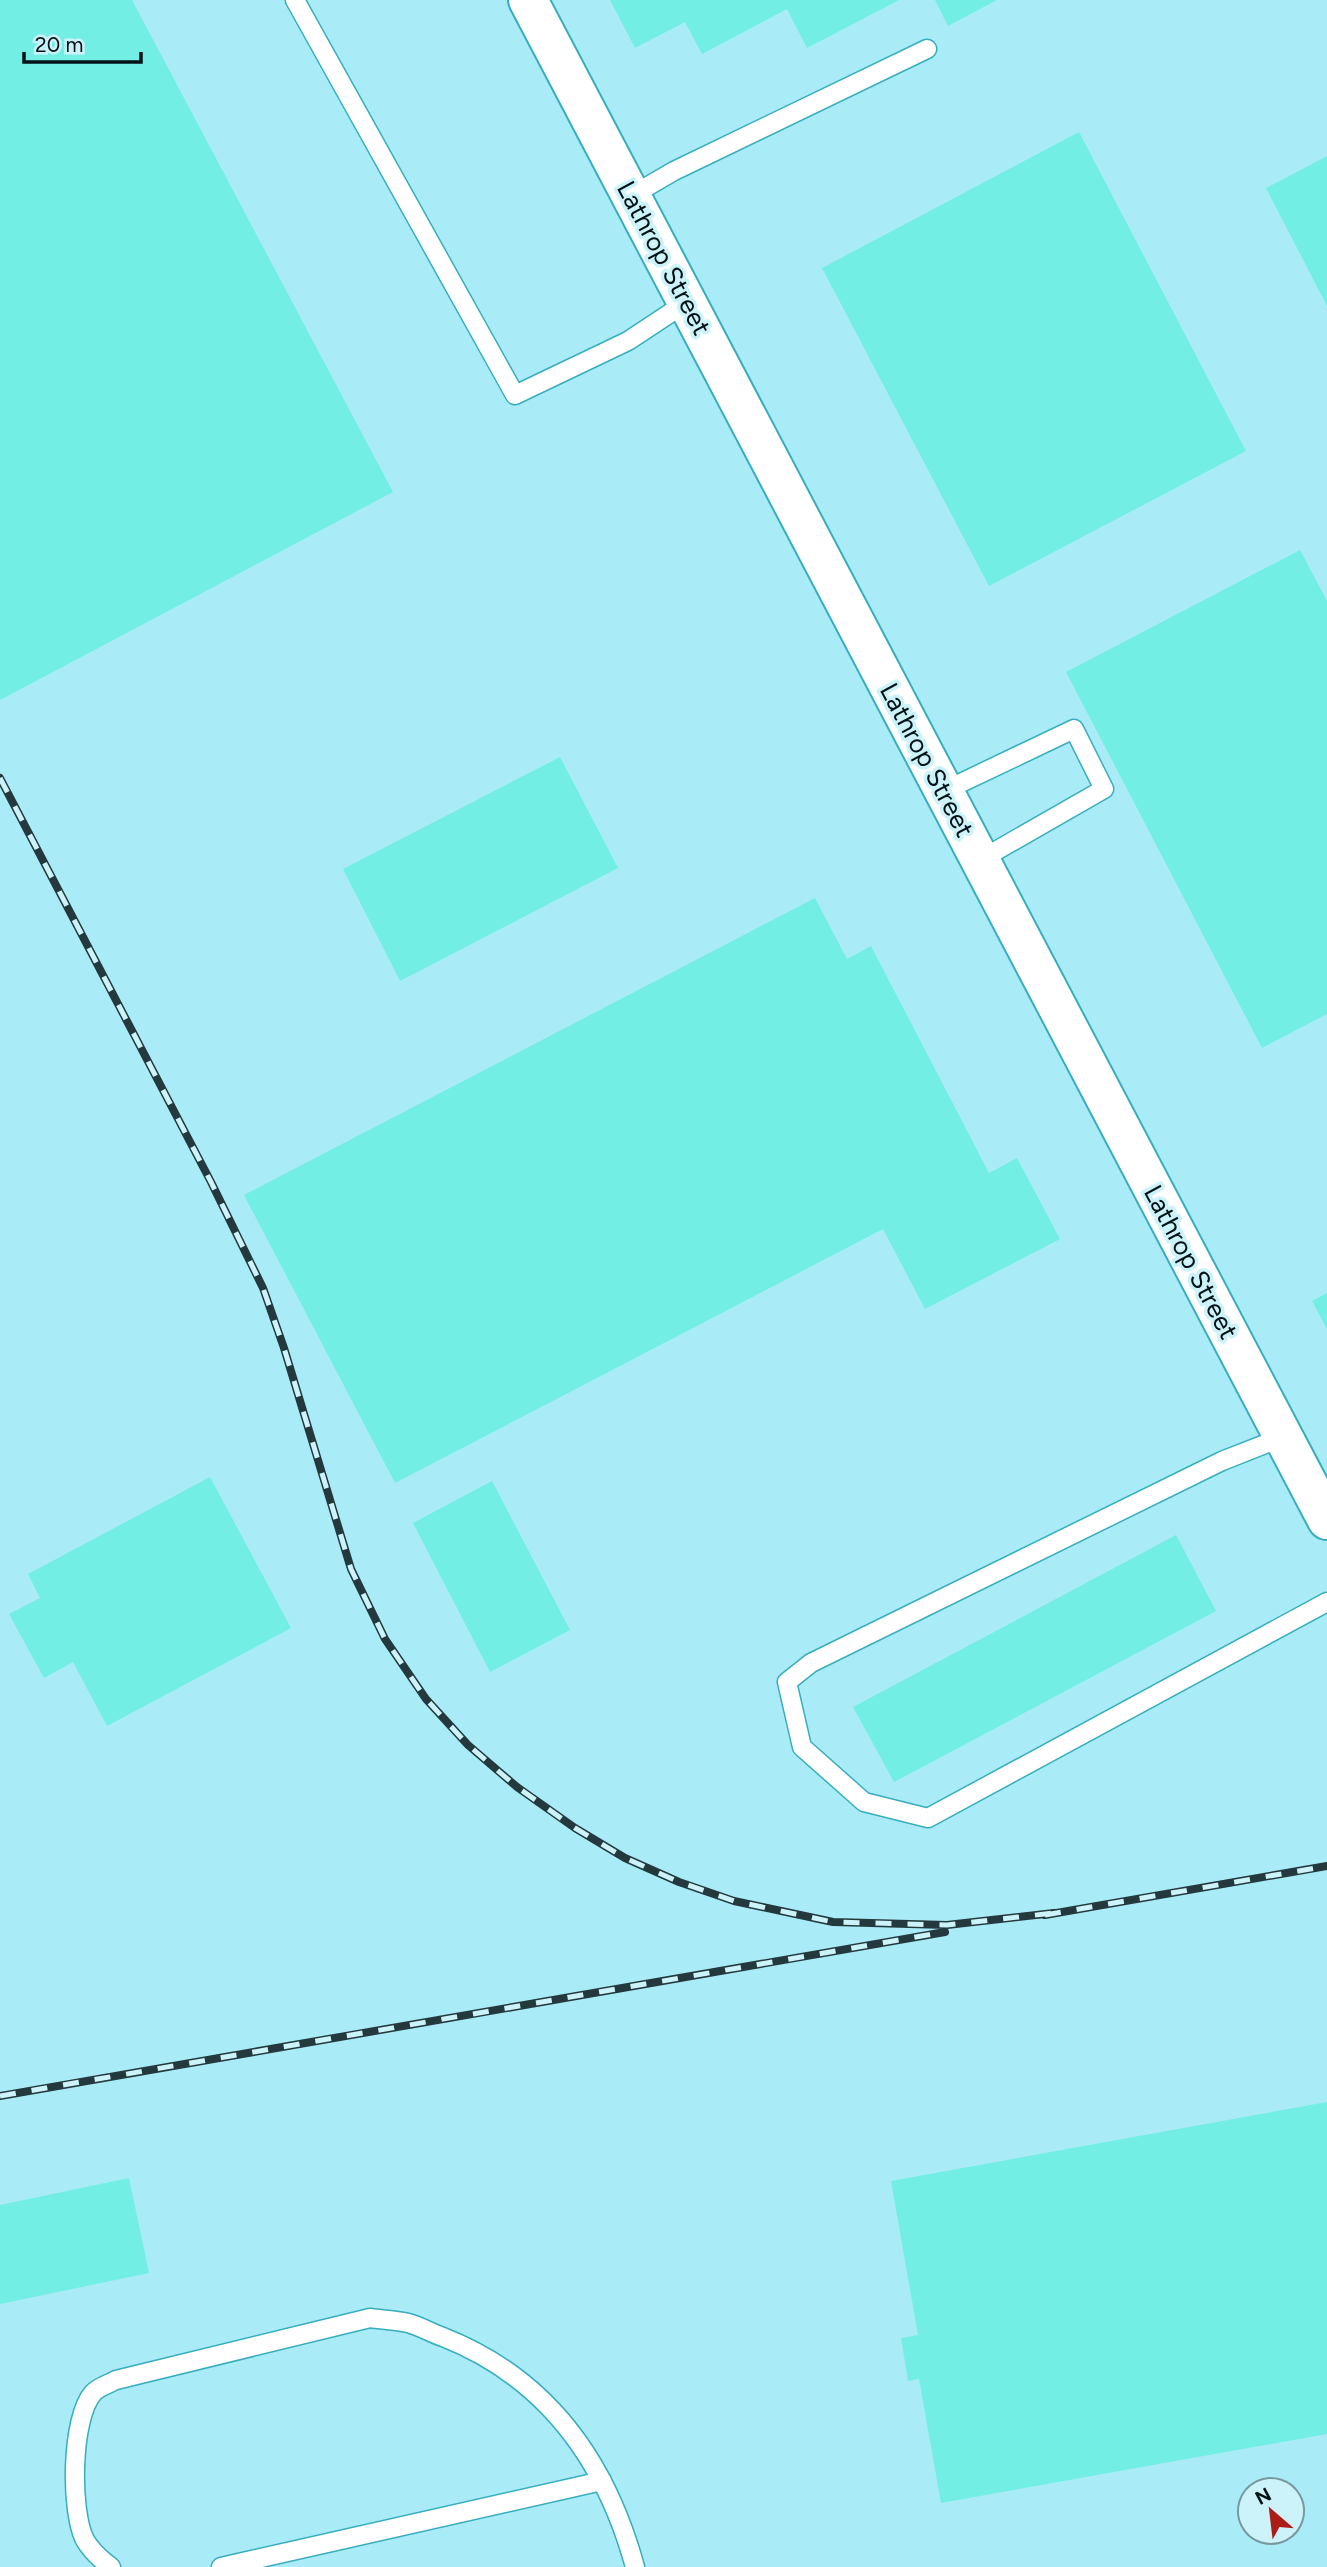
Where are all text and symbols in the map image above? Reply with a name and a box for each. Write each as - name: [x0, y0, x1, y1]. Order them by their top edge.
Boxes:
- scale bar: [24, 21, 142, 65]
- text: 20 m: [35, 32, 83, 57]
- street label: Lathrop Street: [610, 176, 718, 341]
- street label: Lathrop Street: [873, 678, 981, 843]
- street label: Lathrop Street: [1137, 1180, 1245, 1345]
- north arrow: [1236, 2476, 1306, 2546]
- text: N: [1251, 2483, 1275, 2510]

